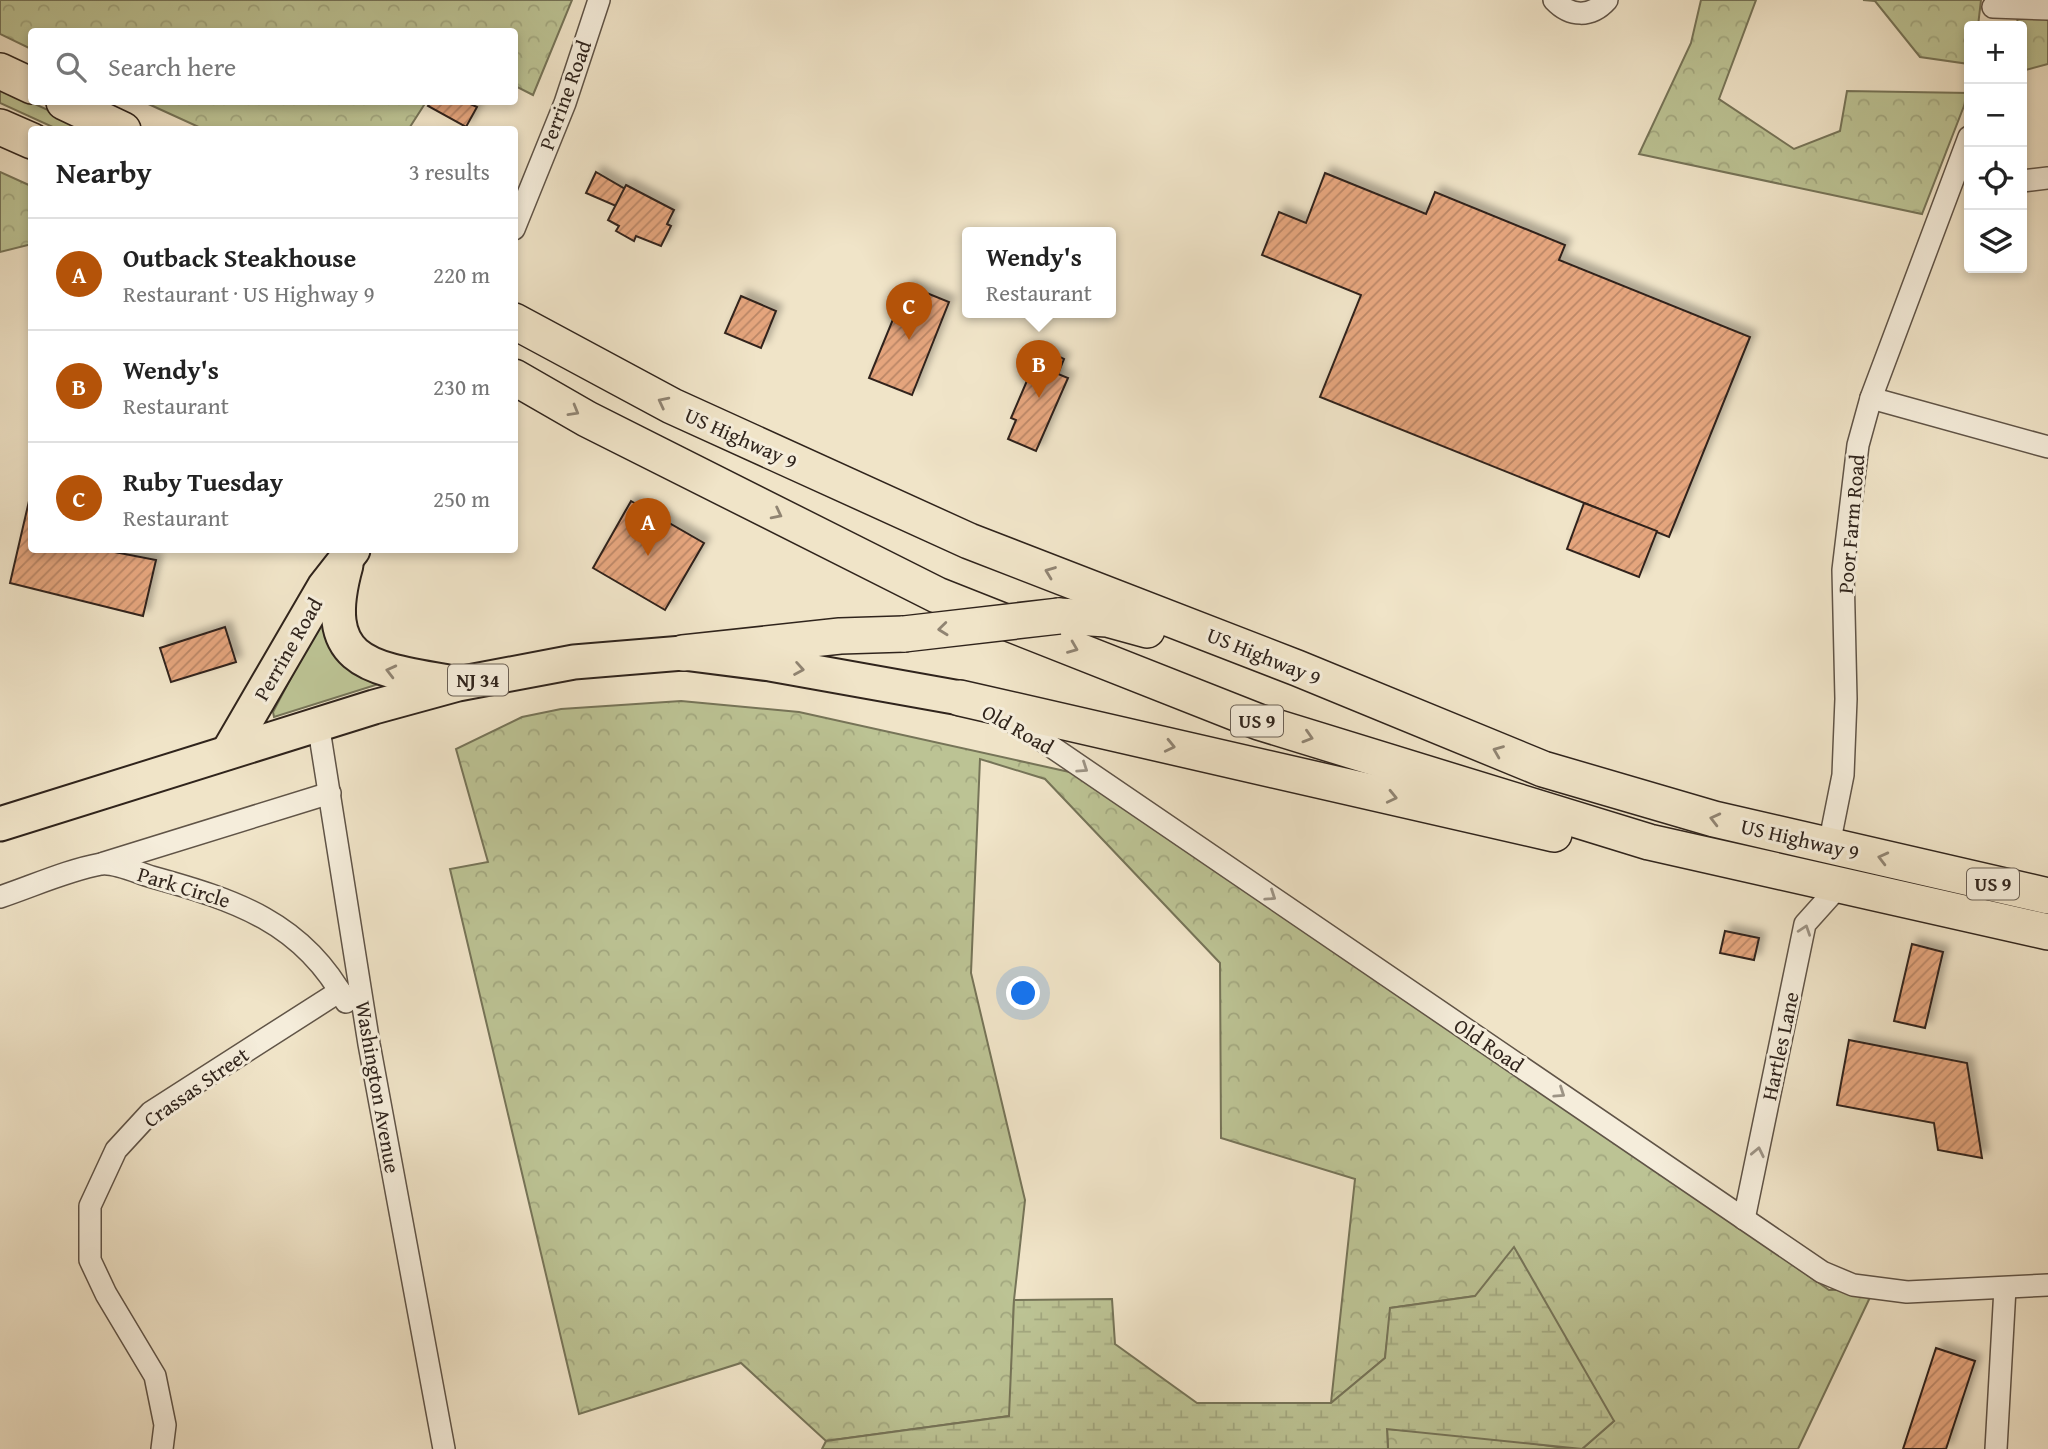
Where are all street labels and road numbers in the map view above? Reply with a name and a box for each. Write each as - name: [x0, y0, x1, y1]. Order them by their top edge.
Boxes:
- street label: Perrine Road: [531, 35, 599, 154]
- street label: US Highway 9: [680, 399, 802, 477]
- street label: Poor Farm Road: [1829, 452, 1873, 595]
- street label: Perrine Road: [246, 591, 330, 706]
- street label: US Highway 9: [1202, 619, 1326, 693]
- road number: NJ 34: [448, 664, 508, 695]
- street label: Old Road: [976, 696, 1060, 762]
- road number: US 9: [1231, 706, 1283, 736]
- street label: US Highway 9: [1738, 810, 1862, 868]
- street label: Park Circle: [134, 858, 234, 916]
- road number: US 9: [1967, 869, 2019, 900]
- street label: Hartles Lane: [1753, 989, 1807, 1103]
- street label: Washington Avenue: [348, 998, 408, 1176]
- street label: Old Road: [1448, 1010, 1531, 1080]
- street label: Crassas Street: [137, 1039, 256, 1135]

